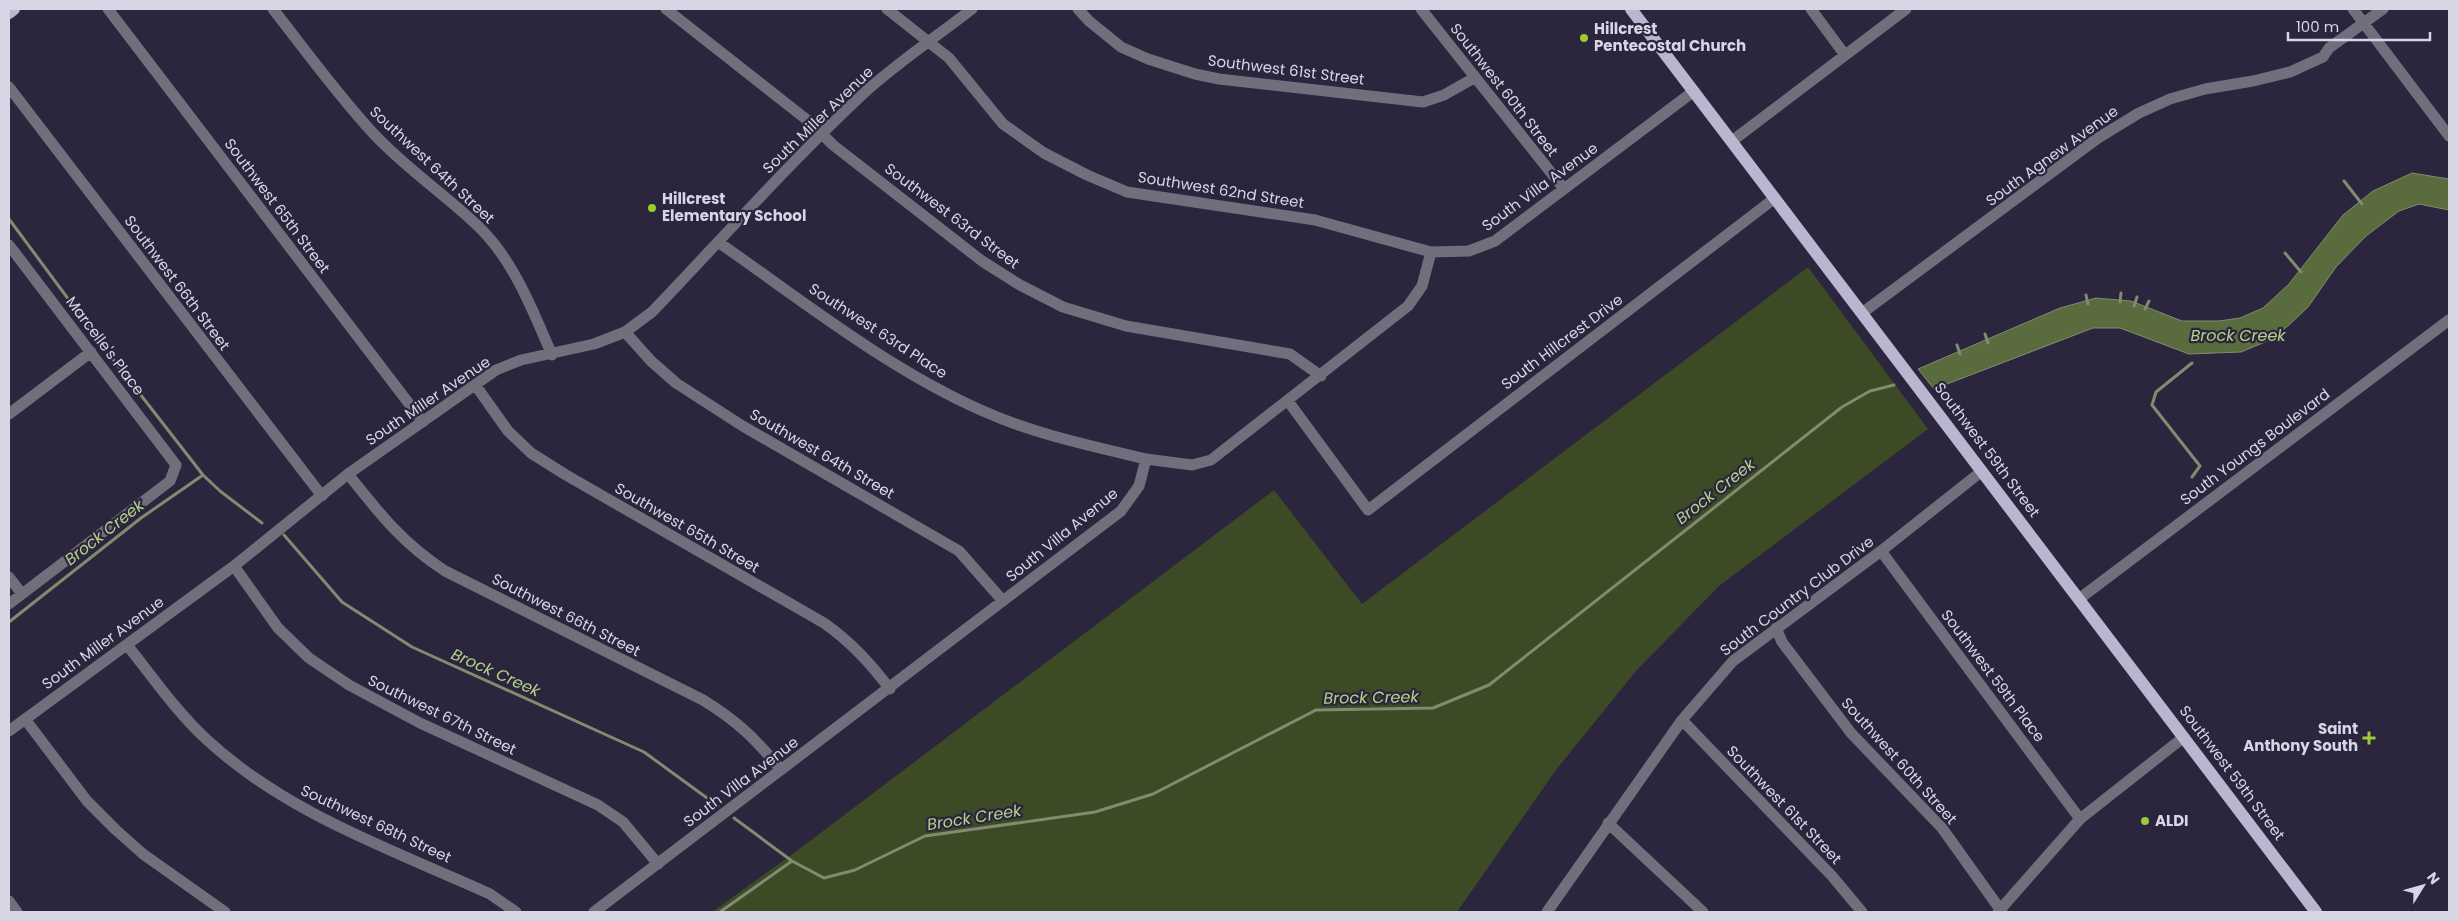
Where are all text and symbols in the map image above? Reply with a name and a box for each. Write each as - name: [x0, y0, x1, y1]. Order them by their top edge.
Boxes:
- scale bar: [2288, 10, 2430, 42]
- text: 100 m: [2296, 16, 2339, 37]
- place label: Hillcrest Pentecostal Church: [1594, 18, 1746, 56]
- street label: Southwest 60th Street: [1446, 19, 1563, 161]
- marker: Hillcrest Pentecostal Church: [1578, 32, 1590, 44]
- street label: Southwest 61st Street: [1207, 49, 1366, 90]
- street label: South Miller Avenue: [758, 61, 878, 178]
- street label: South Agnew Avenue: [1981, 100, 2122, 211]
- street label: Southwest 64th Street: [365, 101, 499, 228]
- street label: Southwest 65th Street: [220, 134, 335, 277]
- street label: South Villa Avenue: [1477, 137, 1602, 236]
- street label: Southwest 63rd Street: [880, 158, 1024, 273]
- street label: Southwest 62nd Street: [1137, 166, 1306, 213]
- place label: Hillcrest Elementary School: [662, 188, 806, 226]
- marker: Hillcrest Elementary School: [646, 202, 658, 214]
- street label: Southwest 66th Street: [120, 211, 235, 355]
- street label: Southwest 63rd Place: [805, 278, 951, 383]
- street label: South Hillcrest Drive: [1497, 289, 1627, 394]
- street label: Marcelle's Place: [61, 292, 150, 399]
- water label: Brock Creek: [2190, 324, 2286, 347]
- street label: South Miller Avenue: [361, 351, 494, 450]
- street label: Southwest 59th Street: [1930, 378, 2045, 521]
- street label: South Youngs Boulevard: [2176, 383, 2334, 510]
- street label: Southwest 64th Street: [746, 403, 898, 504]
- water label: Brock Creek: [1671, 453, 1760, 530]
- street label: Southwest 65th Street: [611, 477, 763, 578]
- street label: South Villa Avenue: [1001, 483, 1122, 586]
- water label: Brock Creek: [60, 494, 149, 571]
- street label: South Country Club Drive: [1715, 531, 1878, 660]
- street label: Southwest 66th Street: [488, 568, 644, 661]
- street label: South Miller Avenue: [37, 591, 168, 694]
- street label: Southwest 59th Place: [1937, 605, 2050, 746]
- water label: Brock Creek: [448, 643, 545, 703]
- street label: Southwest 67th Street: [365, 669, 520, 760]
- water label: Brock Creek: [1323, 685, 1420, 710]
- street label: Southwest 60th Street: [1837, 693, 1962, 829]
- street label: Southwest 59th Street: [2175, 701, 2290, 844]
- place label: Saint Anthony South: [2243, 718, 2358, 756]
- street label: South Villa Avenue: [679, 731, 802, 832]
- marker: Saint Anthony South: [2362, 731, 2376, 745]
- street label: Southwest 61st Street: [1722, 741, 1847, 869]
- street label: Southwest 68th Street: [297, 779, 455, 868]
- water label: Brock Creek: [925, 799, 1024, 836]
- place label: ALDI: [2155, 810, 2189, 831]
- marker: ALDI: [2139, 815, 2151, 827]
- north arrow: [2398, 861, 2448, 911]
- text: N: [2422, 868, 2445, 888]

